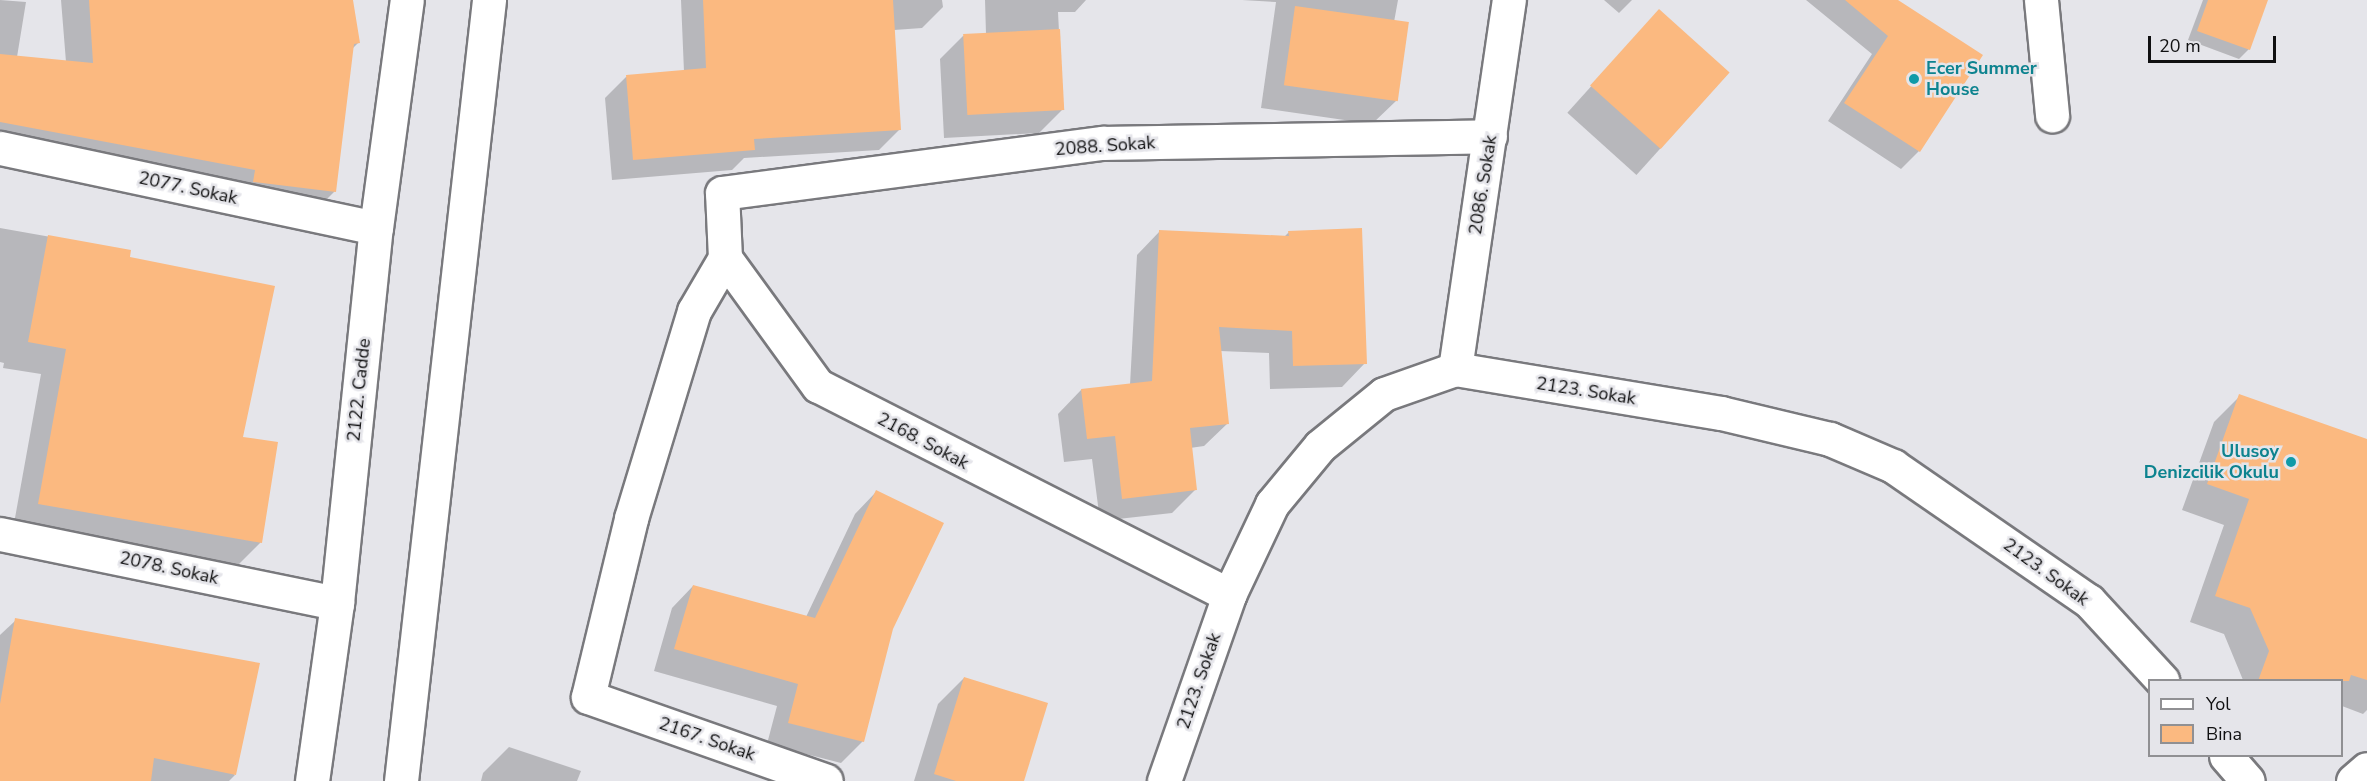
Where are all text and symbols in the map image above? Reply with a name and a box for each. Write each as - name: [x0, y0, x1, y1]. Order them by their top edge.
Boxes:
- scale bar: [2151, 24, 2278, 62]
- text: 20 m: [2159, 34, 2201, 58]
- place label: Ecer Summer House: [1926, 58, 2037, 100]
- marker: Ecer Summer House: [1907, 72, 1921, 86]
- street label: 2088. Sokak: [1054, 132, 1156, 160]
- street label: 2086. Sokak: [1464, 134, 1502, 236]
- street label: 2077. Sokak: [137, 167, 239, 209]
- street label: 2122. Cadde: [343, 337, 375, 443]
- street label: 2123. Sokak: [1535, 372, 1637, 410]
- street label: 2168. Sokak: [874, 408, 972, 474]
- place label: Ulusoy Denizcilik Okulu: [2144, 441, 2279, 484]
- marker: Ulusoy Denizcilik Okulu: [2284, 455, 2298, 469]
- street label: 2123. Sokak: [1999, 534, 2093, 610]
- street label: 2078. Sokak: [118, 547, 220, 589]
- street label: 2123. Sokak: [1172, 630, 1226, 732]
- legend: [2148, 679, 2343, 757]
- text: Yol: [2206, 692, 2231, 716]
- street label: 2167. Sokak: [656, 712, 758, 766]
- text: Bina: [2206, 722, 2242, 746]

